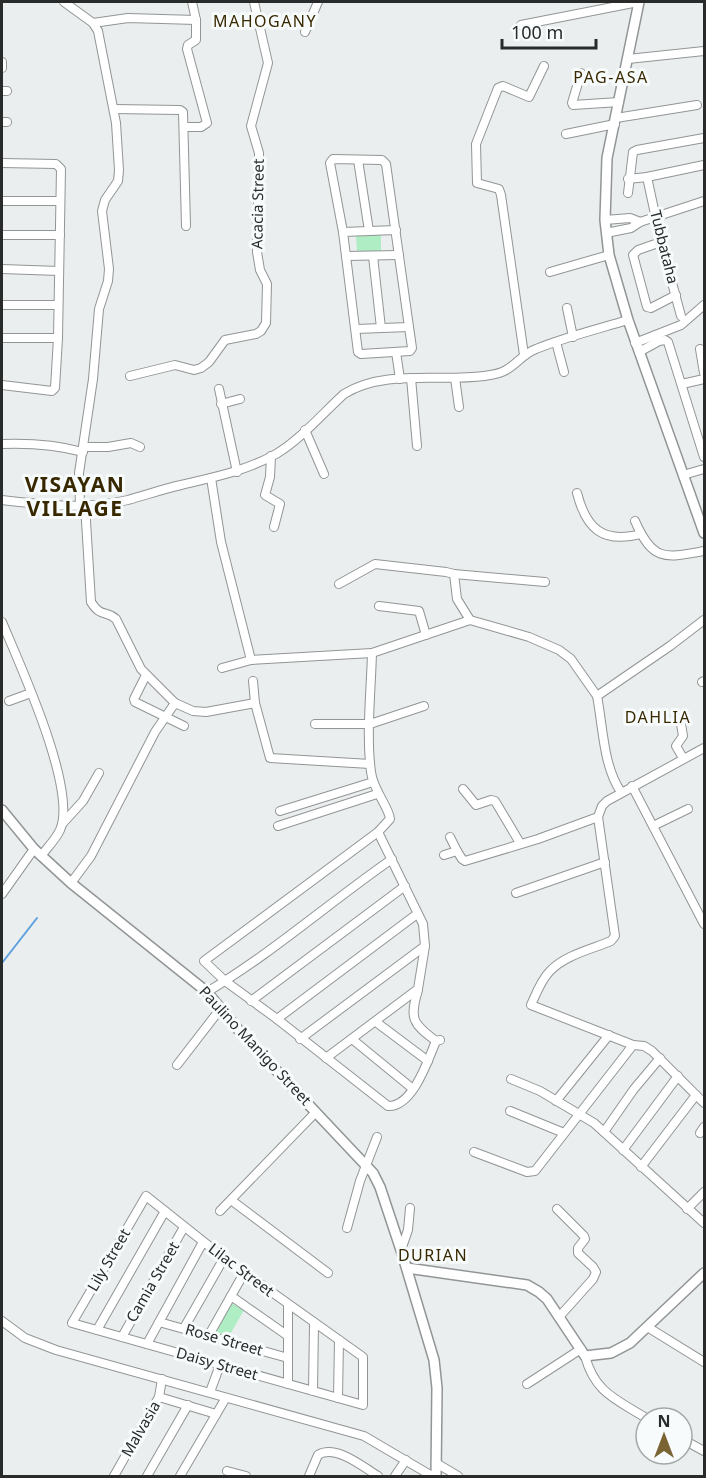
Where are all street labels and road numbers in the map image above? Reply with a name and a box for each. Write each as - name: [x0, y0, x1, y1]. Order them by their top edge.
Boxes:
- street label: Acacia Street: [246, 158, 268, 249]
- street label: Tubbataha: [646, 208, 684, 286]
- street label: Paulino Manigo Street: [195, 981, 317, 1110]
- street label: Lily Street: [82, 1224, 134, 1294]
- street label: Camia Street: [121, 1237, 184, 1325]
- street label: Lilac Street: [205, 1238, 279, 1301]
- street label: Rose Street: [183, 1318, 266, 1360]
- street label: Daisy Street: [174, 1342, 261, 1384]
- street label: Malvasia: [116, 1397, 164, 1460]

